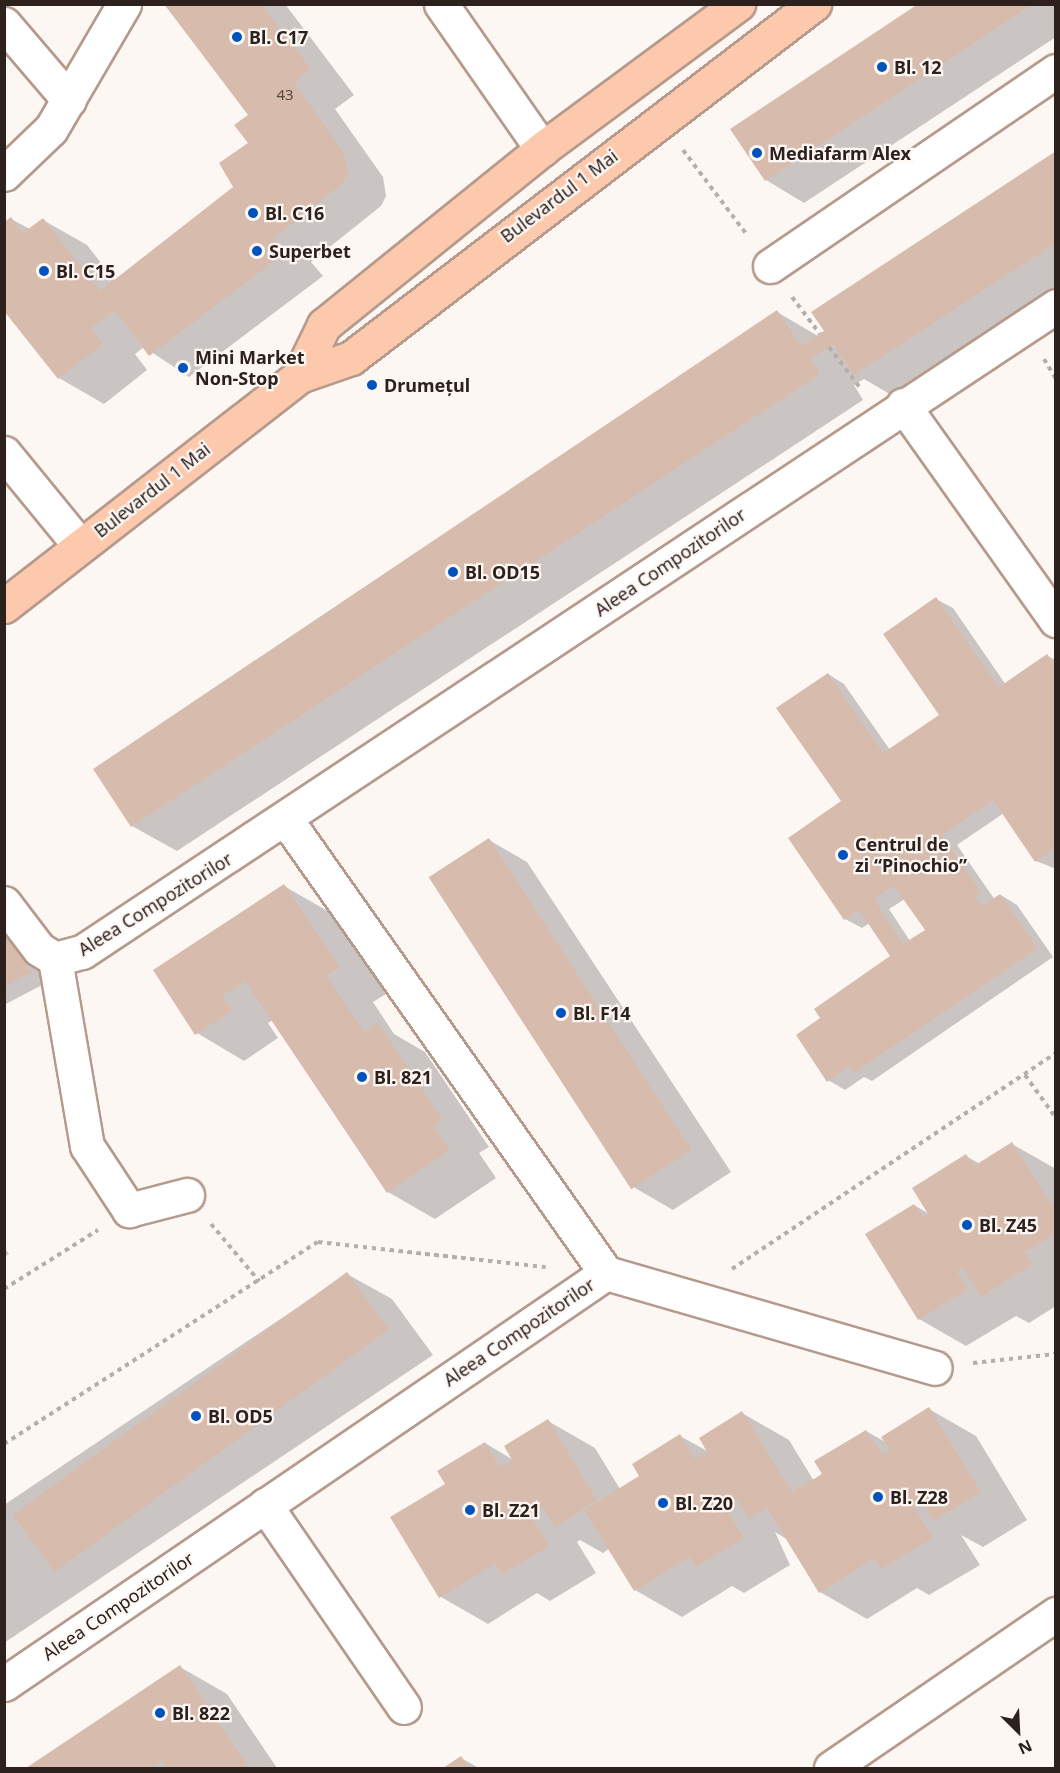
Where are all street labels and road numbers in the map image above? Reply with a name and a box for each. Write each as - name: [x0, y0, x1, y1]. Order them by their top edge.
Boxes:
- street label: Bulevardul 1 Mai: [496, 145, 622, 247]
- street label: Bulevardul 1 Mai: [90, 438, 214, 542]
- street label: Aleea Compozitorilor: [590, 503, 750, 621]
- street label: Aleea Compozitorilor: [74, 848, 236, 960]
- street label: Aleea Compozitorilor: [439, 1273, 599, 1391]
- street label: Aleea Compozitorilor: [38, 1547, 198, 1665]

